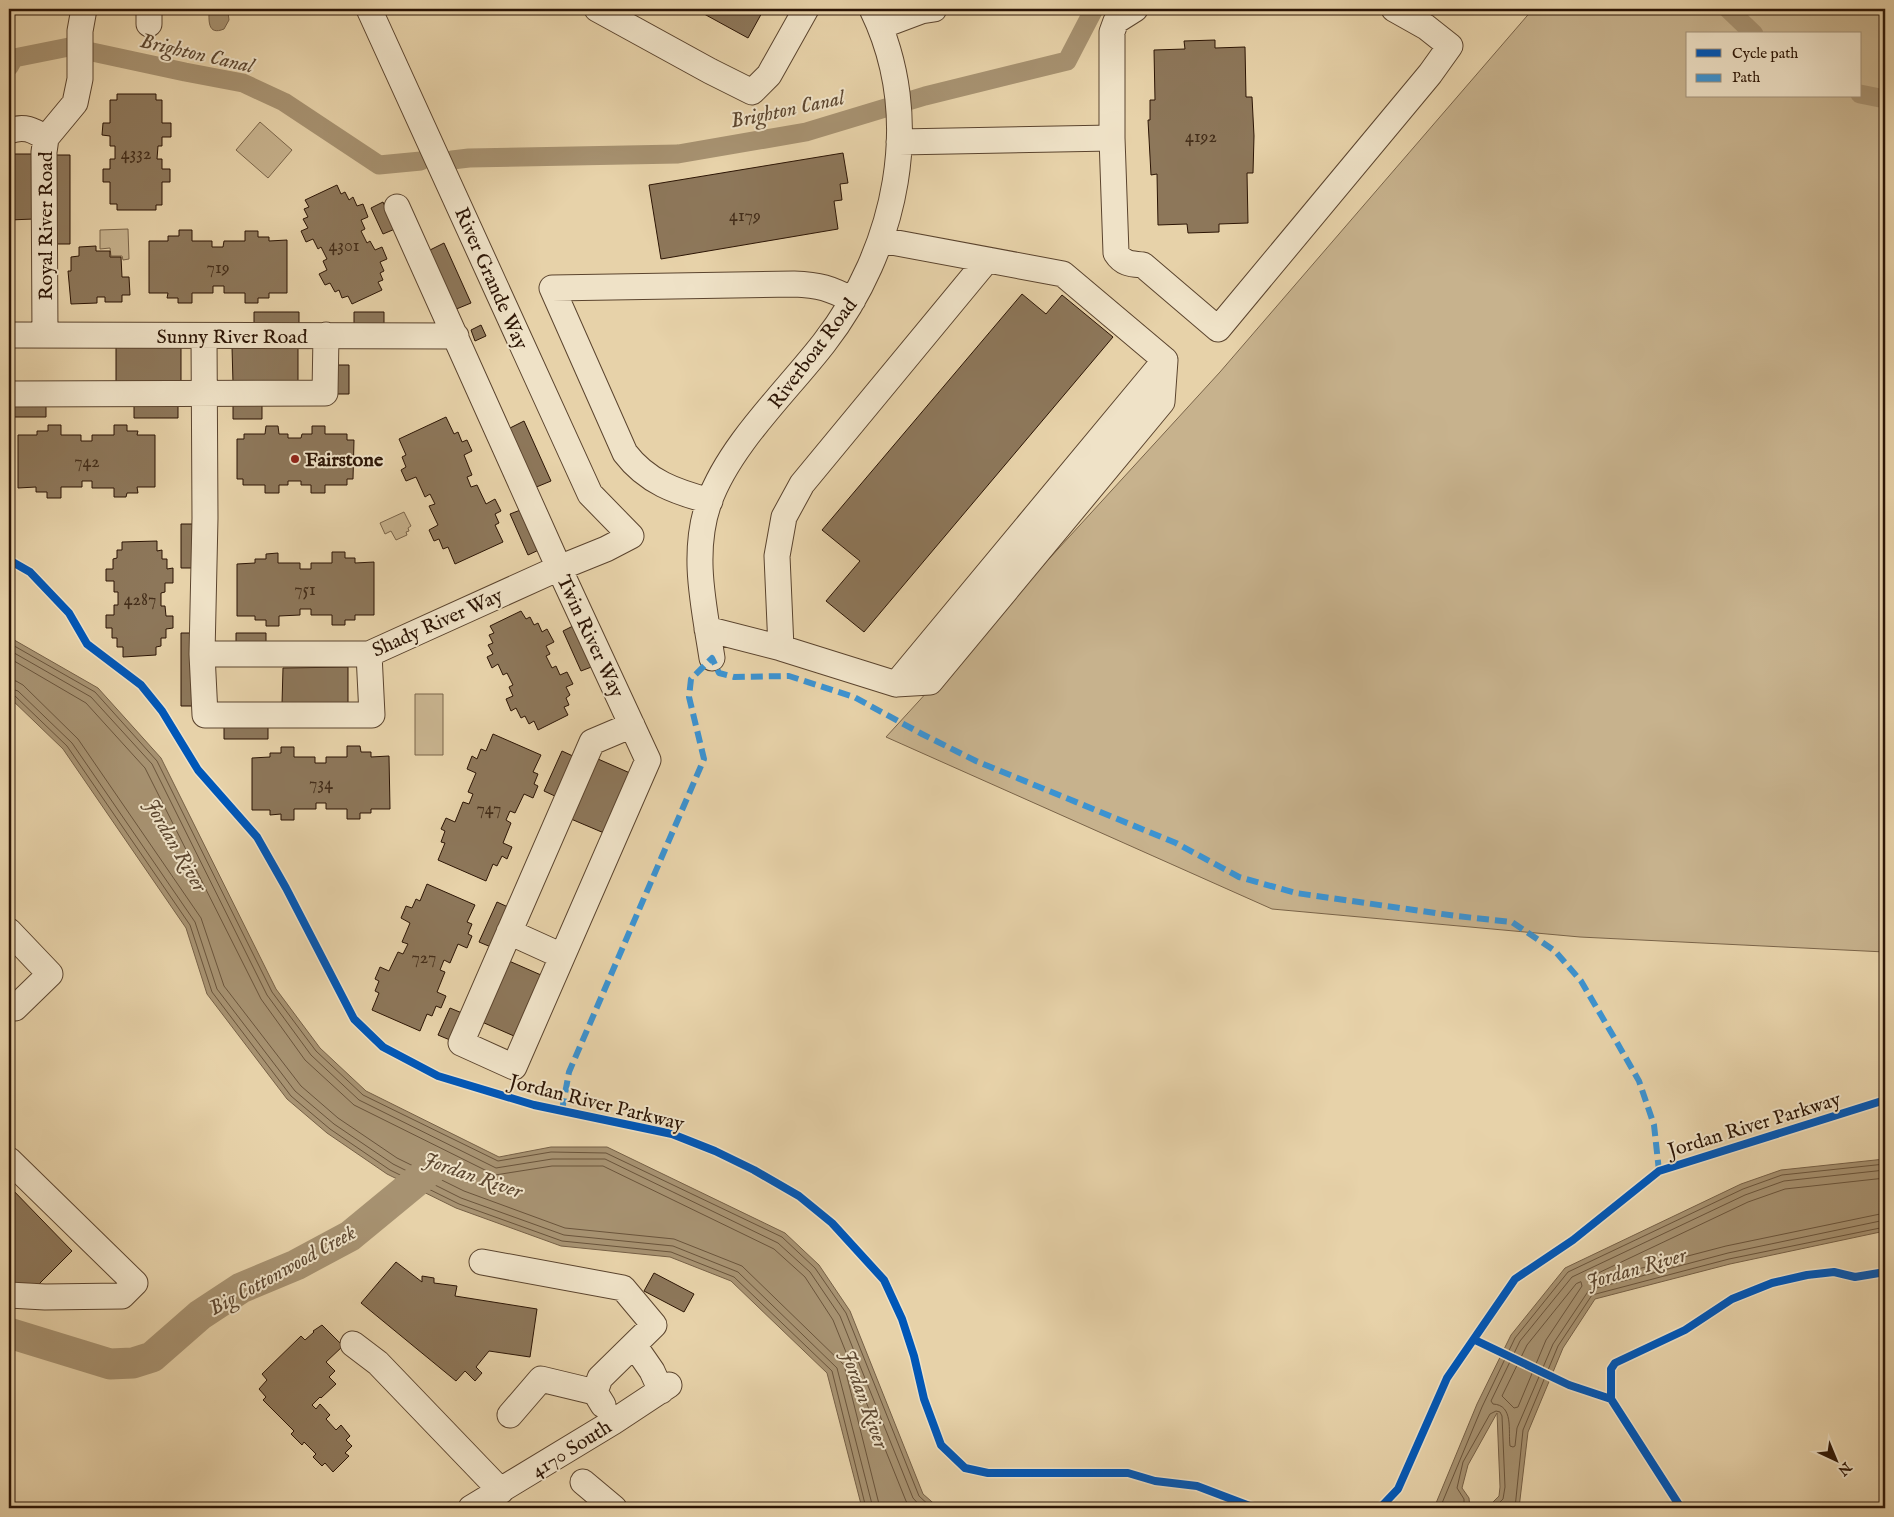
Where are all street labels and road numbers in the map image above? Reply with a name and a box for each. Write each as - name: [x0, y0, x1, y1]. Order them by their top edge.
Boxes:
- street label: Royal River Road: [34, 151, 59, 301]
- street label: River Grande Way: [448, 204, 533, 354]
- street label: Riverboat Road: [763, 293, 863, 414]
- street label: Sunny River Road: [156, 325, 308, 350]
- street label: Twin River Way: [550, 571, 629, 702]
- street label: Shady River Way: [368, 583, 507, 663]
- street label: Jordan River Parkway: [505, 1069, 687, 1137]
- street label: Jordan River Parkway: [1663, 1087, 1844, 1164]
- street label: 4170 South: [527, 1415, 617, 1484]

